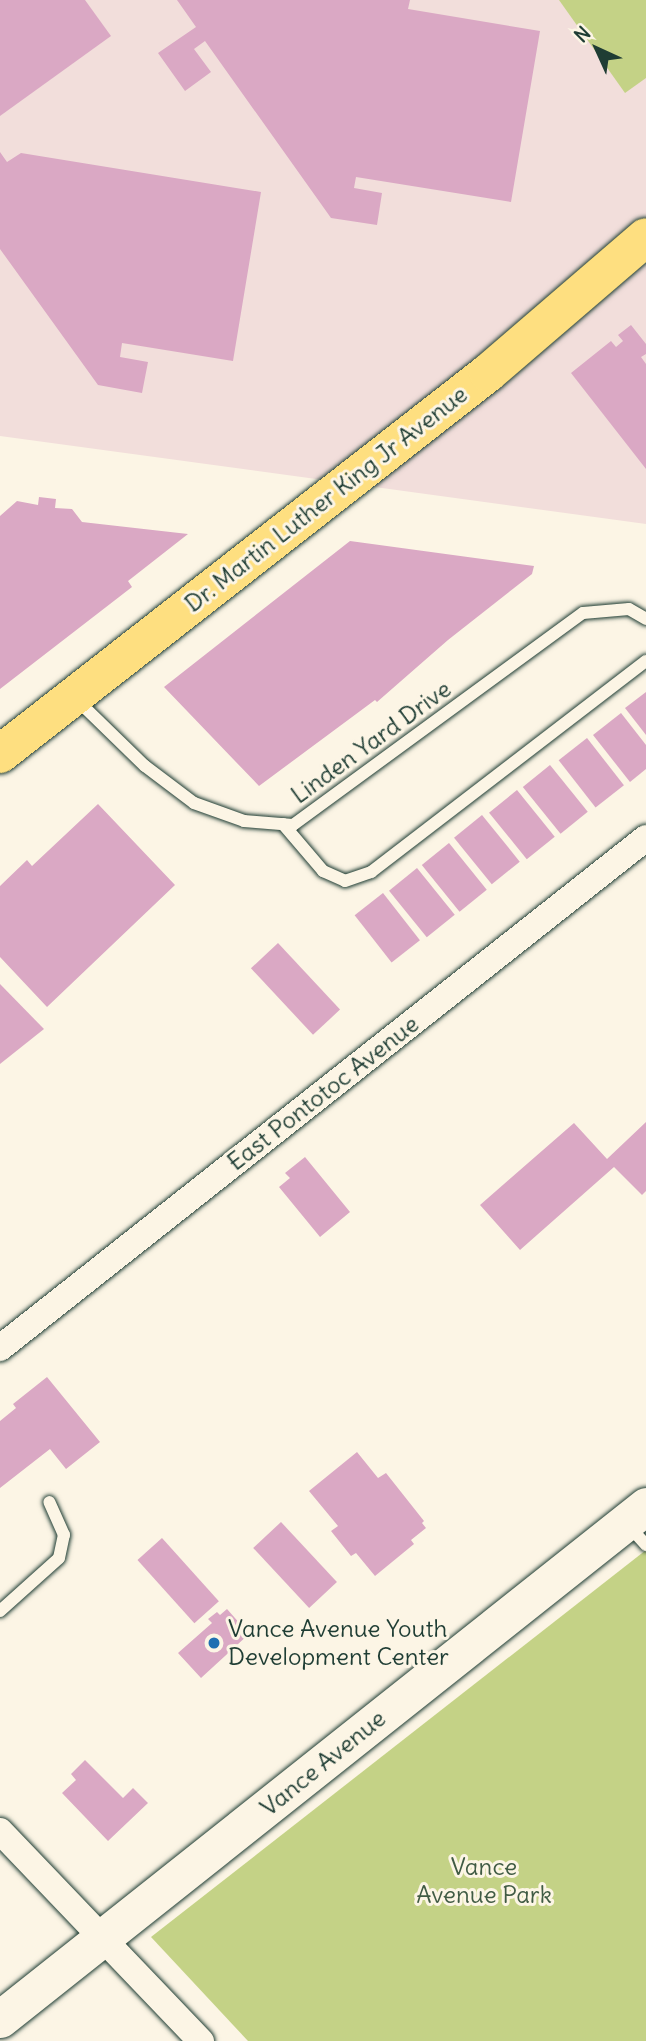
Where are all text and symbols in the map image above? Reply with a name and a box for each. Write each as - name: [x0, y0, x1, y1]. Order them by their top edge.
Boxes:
- north arrow: [562, 14, 632, 84]
- text: N: [569, 21, 595, 47]
- street label: Dr. Martin Luther King Jr Avenue: [179, 380, 473, 618]
- street label: Linden Yard Drive: [286, 674, 456, 810]
- street label: East Pontotoc Avenue: [222, 1009, 424, 1177]
- place label: Vance Avenue Youth Development Center: [228, 1615, 449, 1671]
- marker: Vance Avenue Youth Development Center: [206, 1635, 222, 1651]
- street label: Vance Avenue: [255, 1704, 391, 1822]
- park label: Vance Avenue Park: [416, 1853, 552, 1909]

